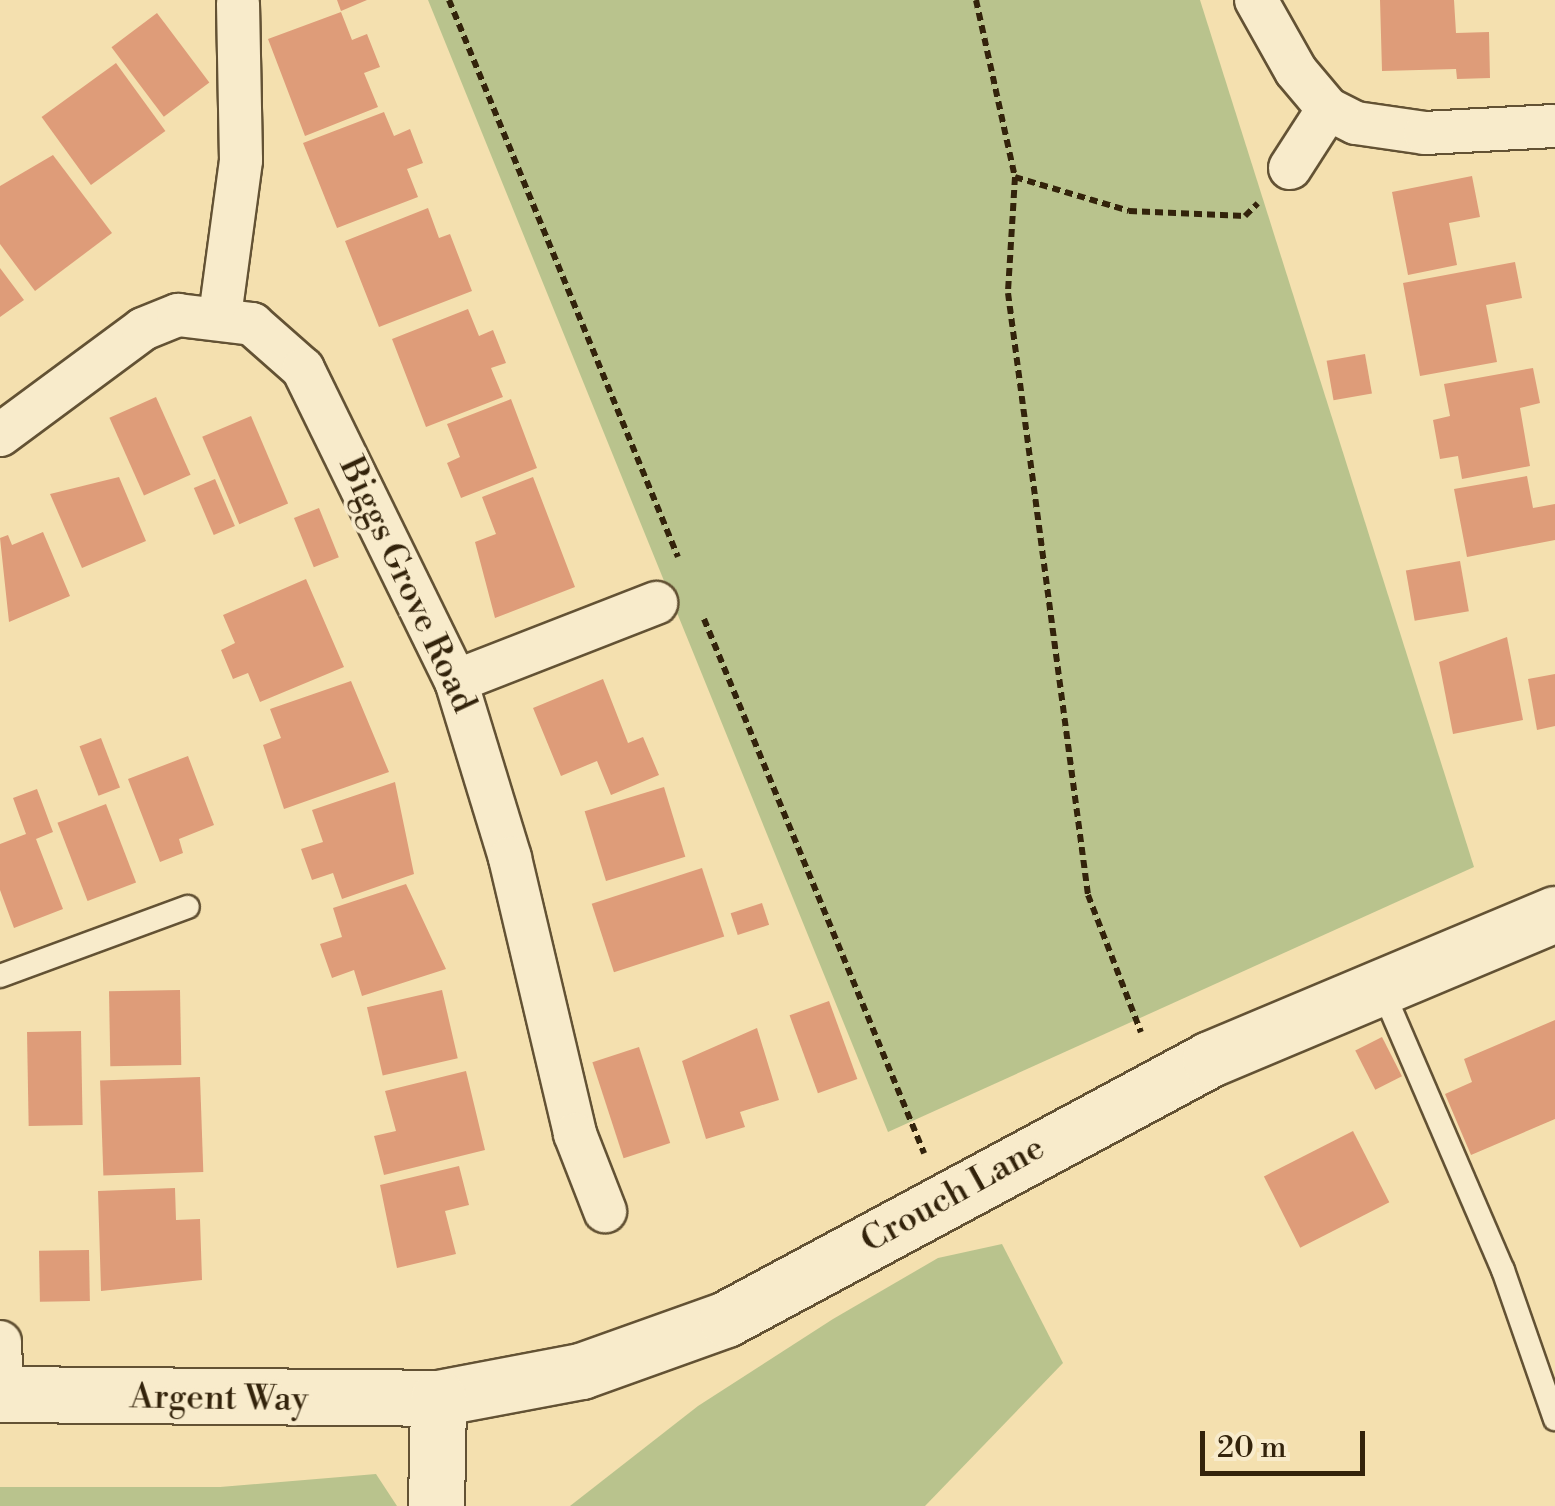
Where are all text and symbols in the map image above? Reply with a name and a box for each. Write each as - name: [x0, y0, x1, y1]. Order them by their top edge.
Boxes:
- street label: Biggs Grove Road: [329, 450, 485, 720]
- street label: Crouch Lane: [854, 1127, 1052, 1263]
- street label: Argent Way: [129, 1376, 309, 1422]
- scale bar: [1205, 1411, 1370, 1473]
- text: 20 m: [1217, 1429, 1286, 1467]

